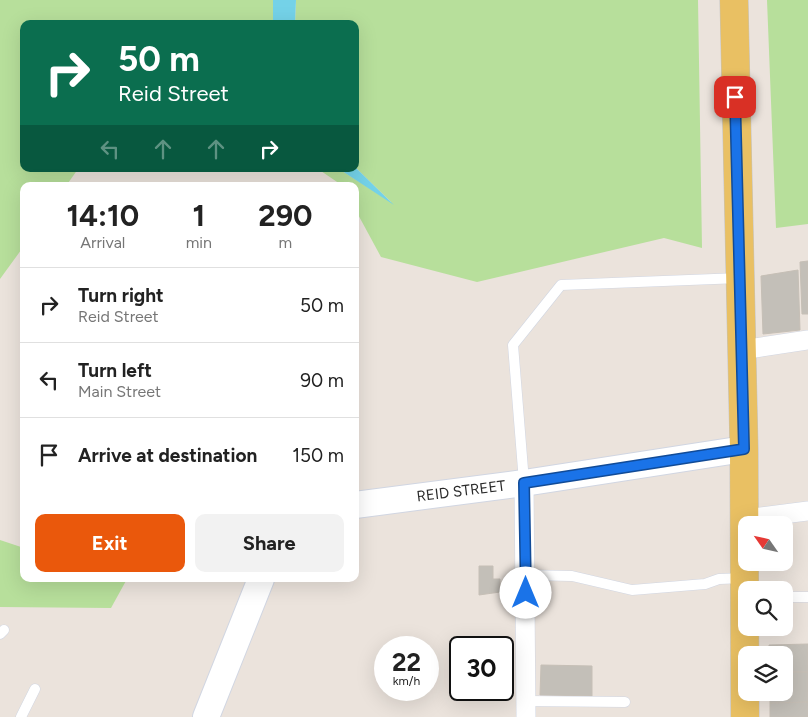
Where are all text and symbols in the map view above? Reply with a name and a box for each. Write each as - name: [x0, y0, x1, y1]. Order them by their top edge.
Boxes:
- text: 50 m: [118, 38, 200, 80]
- icon: right: [35, 40, 100, 105]
- pin: [714, 76, 756, 118]
- text: Reid Street: [118, 80, 229, 107]
- icon: arrive: [721, 83, 749, 111]
- icon: left: [96, 135, 124, 163]
- icon: ahead: [149, 135, 177, 163]
- icon: ahead: [202, 135, 230, 163]
- icon: right: [255, 135, 283, 163]
- text: 14:10: [66, 197, 139, 234]
- text: 1: [192, 197, 205, 234]
- text: 290: [258, 197, 313, 234]
- text: Arrival: [80, 233, 125, 252]
- text: min: [186, 233, 212, 252]
- text: m: [279, 233, 292, 252]
- text: Turn right: [78, 284, 164, 307]
- icon: right: [35, 291, 63, 319]
- text: 50 m: [300, 294, 344, 317]
- text: Reid Street: [78, 307, 159, 326]
- text: Turn left: [78, 359, 152, 382]
- icon: left: [35, 366, 63, 394]
- text: 90 m: [300, 369, 344, 392]
- text: Main Street: [78, 382, 161, 401]
- icon: arrive: [35, 441, 63, 469]
- text: Arrive at destination: [78, 444, 257, 467]
- text: 150 m: [292, 444, 344, 467]
- street label: REID STREET: [416, 477, 507, 505]
- button: Exit: [35, 514, 185, 572]
- button: Share: [195, 514, 344, 572]
- north arrow: [738, 516, 792, 571]
- map controls: [738, 516, 793, 701]
- position arrow: [499, 566, 551, 618]
- button: search: [738, 581, 793, 636]
- speed limit sign: 30: [449, 636, 514, 701]
- button: layers: [738, 646, 793, 701]
- text: 22: [392, 647, 421, 677]
- text: km/h: [393, 674, 420, 688]

